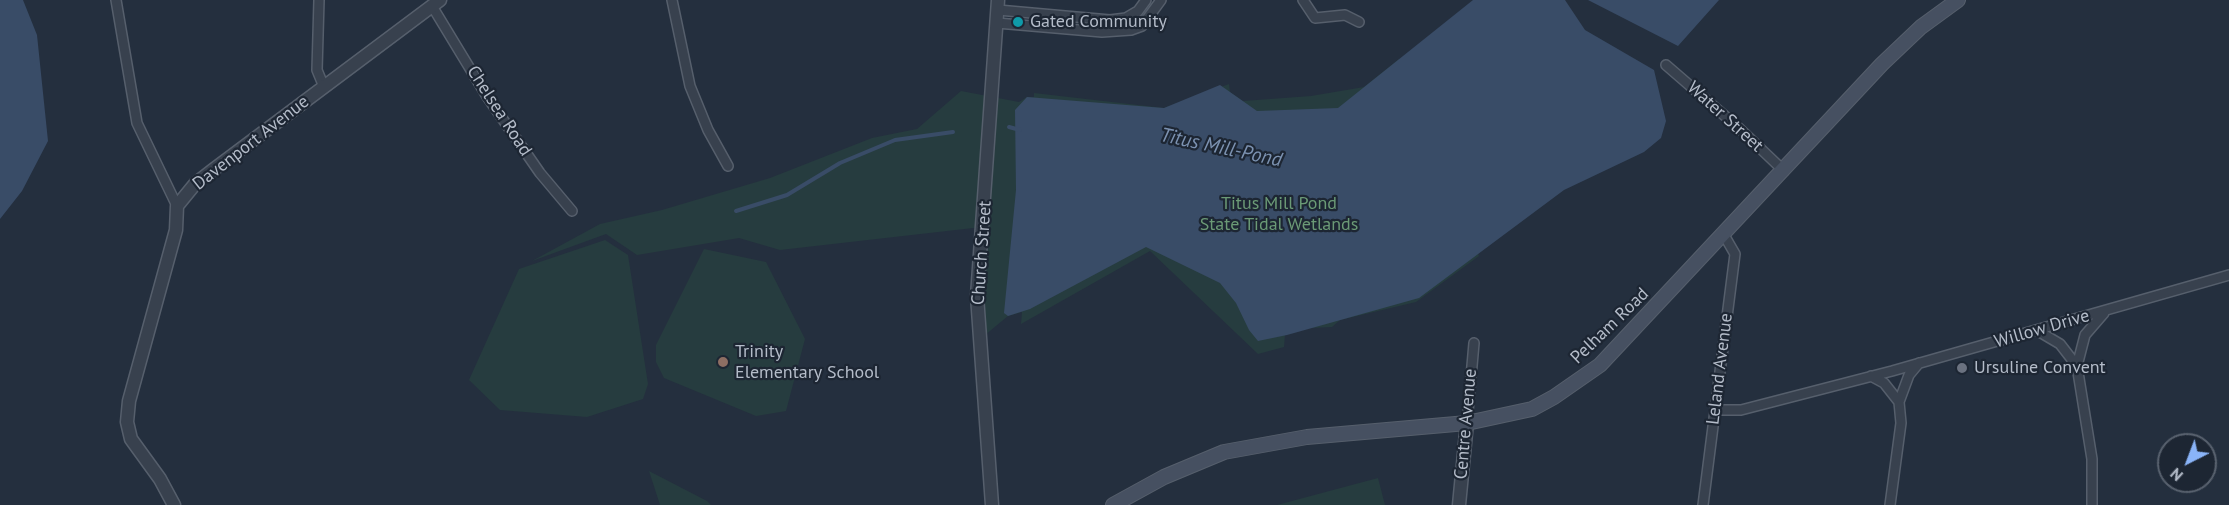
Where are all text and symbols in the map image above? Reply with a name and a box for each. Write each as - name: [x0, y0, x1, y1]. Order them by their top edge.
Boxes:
- place label: Gated Community: [1030, 11, 1167, 33]
- marker: Gated Community: [1011, 15, 1025, 29]
- street label: Chelsea Road: [462, 62, 536, 160]
- street label: Water Street: [1682, 77, 1768, 157]
- street label: Davenport Avenue: [189, 91, 313, 195]
- water label: Titus Mill-Pond: [1158, 123, 1284, 173]
- park label: Titus Mill Pond State Tidal Wetlands: [1200, 193, 1358, 236]
- street label: Church Street: [968, 200, 996, 306]
- street label: Pelham Road: [1566, 283, 1654, 369]
- street label: Willow Drive: [1992, 305, 2092, 353]
- street label: Leland Avenue: [1702, 312, 1738, 426]
- place label: Trinity Elementary School: [735, 341, 879, 384]
- marker: Trinity Elementary School: [716, 355, 730, 369]
- place label: Ursuline Convent: [1974, 357, 2106, 379]
- marker: Ursuline Convent: [1955, 361, 1969, 375]
- street label: Centre Avenue: [1450, 368, 1482, 480]
- north arrow: [2157, 433, 2217, 493]
- text: N: [2166, 464, 2187, 486]

